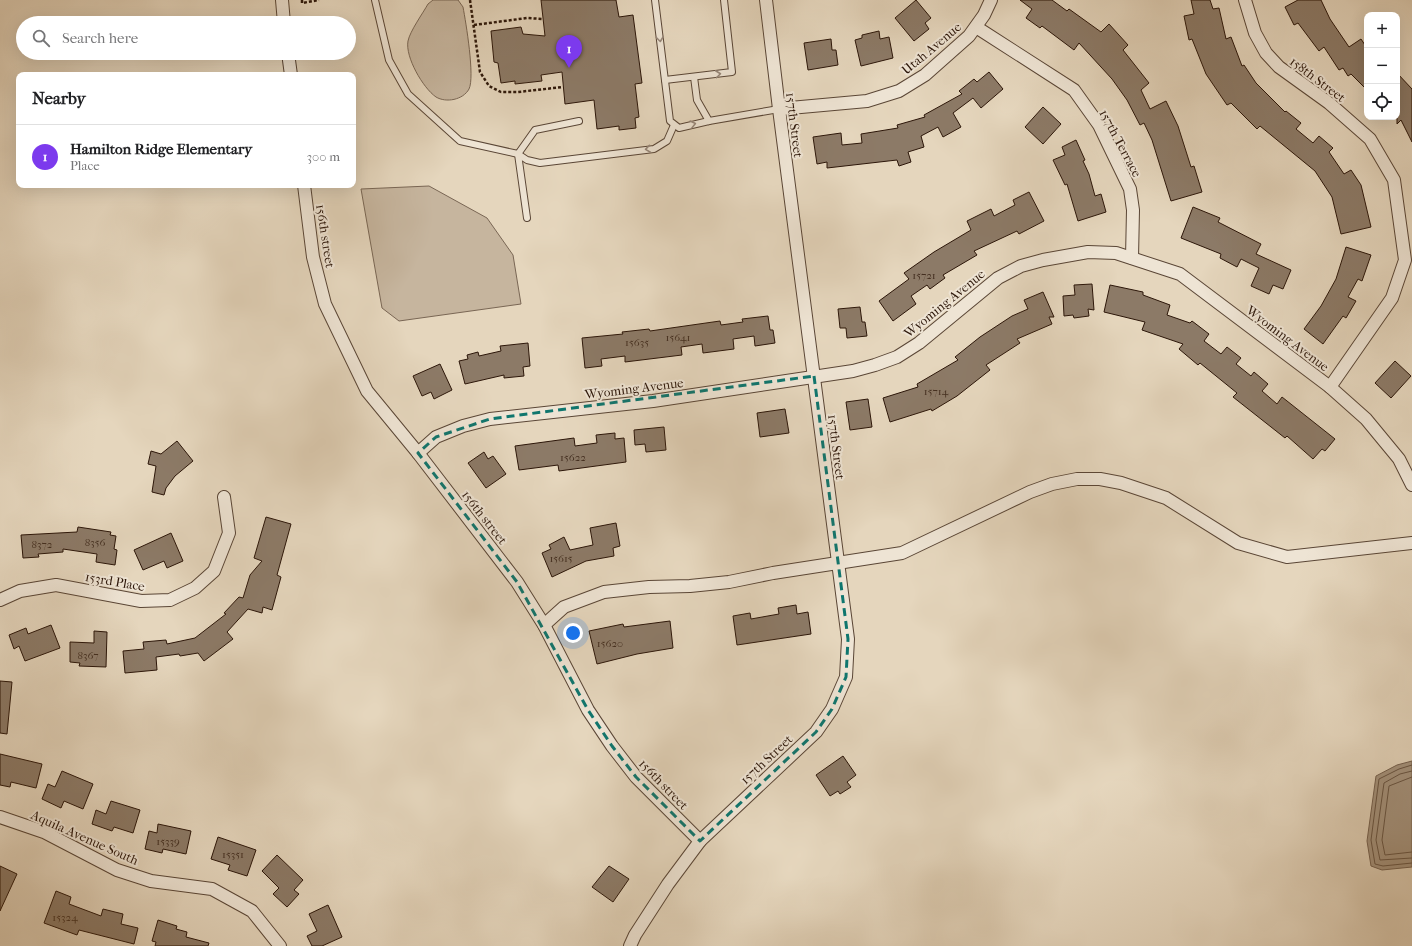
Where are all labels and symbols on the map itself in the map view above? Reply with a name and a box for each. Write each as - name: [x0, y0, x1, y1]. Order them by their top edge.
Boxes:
- street label: Utah Avenue: [899, 19, 964, 78]
- pin: 1: [556, 35, 582, 68]
- one-way arrow: [655, 36, 664, 42]
- street label: 158th Street: [1287, 54, 1349, 105]
- one-way arrow: [715, 69, 721, 78]
- street label: 157th Street: [783, 92, 806, 159]
- street label: 157th Terrace: [1096, 107, 1145, 180]
- one-way arrow: [690, 121, 696, 129]
- one-way arrow: [645, 144, 652, 153]
- street label: 156th street: [313, 203, 338, 269]
- street label: Wyoming Avenue: [900, 266, 988, 341]
- house number: 15721: [912, 269, 936, 282]
- street label: Wyoming Avenue: [1243, 302, 1332, 375]
- house number: 15641: [666, 331, 691, 344]
- house number: 15635: [625, 336, 649, 349]
- street label: Wyoming Avenue: [583, 375, 685, 402]
- house number: 15714: [924, 385, 949, 398]
- street label: 157th Street: [825, 414, 848, 481]
- house number: 15622: [560, 451, 586, 464]
- street label: 156th street: [459, 487, 511, 548]
- house number: 8356: [85, 536, 105, 549]
- house number: 8372: [32, 538, 53, 551]
- house number: 15615: [549, 552, 573, 565]
- street label: 153rd Place: [84, 569, 147, 594]
- your location: [563, 623, 583, 643]
- house number: 15620: [597, 637, 623, 650]
- house number: 8367: [77, 649, 99, 662]
- street label: 157th Street: [737, 731, 796, 787]
- street label: 156th street: [636, 756, 692, 813]
- street label: Aquila Avenue South: [28, 807, 141, 868]
- house number: 15339: [156, 835, 180, 848]
- house number: 15351: [222, 848, 244, 861]
- house number: 15324: [52, 911, 78, 924]

